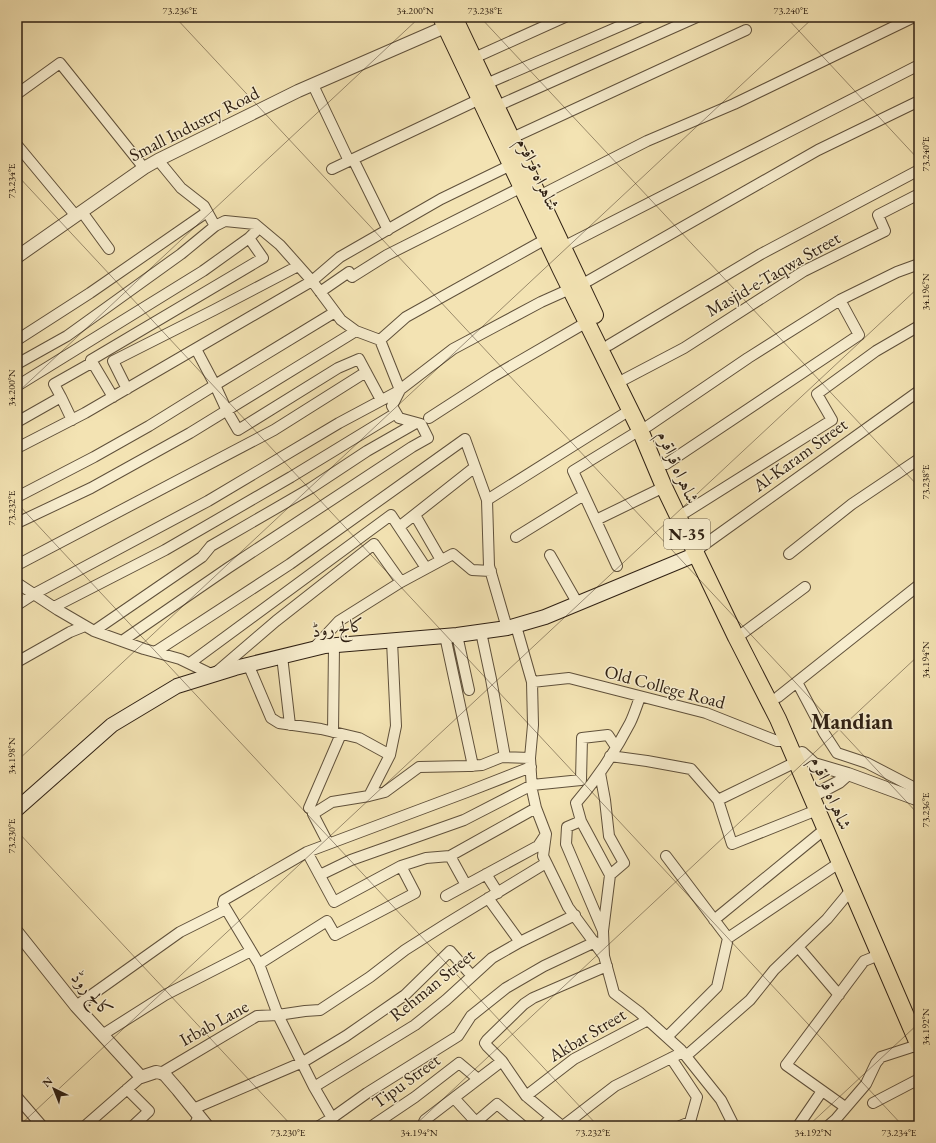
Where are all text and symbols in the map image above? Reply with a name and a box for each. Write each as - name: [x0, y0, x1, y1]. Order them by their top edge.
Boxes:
- text: 73.236°E: [163, 4, 198, 17]
- text: 34.200°N: [396, 4, 434, 17]
- text: 73.238°E: [468, 4, 503, 17]
- text: 73.240°E: [774, 4, 809, 17]
- street label: Small Industry Road: [125, 81, 263, 166]
- street label: شاہراہ قراقرم: [507, 134, 565, 216]
- text: 73.240°E: [919, 136, 932, 171]
- text: 73.234°E: [5, 163, 18, 198]
- street label: Masjid-e-Taqwa Street: [701, 226, 844, 321]
- text: 34.196°N: [919, 273, 932, 311]
- text: 34.200°N: [5, 369, 18, 407]
- street label: Al-Karam Street: [747, 412, 852, 497]
- street label: شاہراہ قراقرم: [648, 427, 705, 509]
- text: 73.238°E: [919, 464, 932, 499]
- text: 73.232°E: [5, 490, 18, 525]
- road number: N-35: [664, 519, 710, 549]
- street label: کالج روڈ: [310, 613, 366, 647]
- text: 34.194°N: [919, 641, 932, 679]
- street label: Old College Road: [602, 659, 729, 714]
- district label: Mandian: [811, 707, 894, 736]
- text: 34.198°N: [5, 737, 18, 775]
- street label: شاہراہ قراقرم: [801, 752, 857, 835]
- text: 73.236°E: [919, 792, 932, 827]
- text: 73.230°E: [5, 818, 18, 853]
- street label: Rehman Street: [384, 943, 479, 1026]
- street label: کالج روڈ: [63, 966, 118, 1024]
- street label: Irbab Lane: [175, 994, 252, 1051]
- street label: Akbar Street: [543, 1002, 630, 1067]
- text: 34.192°N: [919, 1008, 932, 1046]
- street label: Tipu Street: [367, 1048, 444, 1113]
- north arrow: [34, 1069, 74, 1109]
- text: N: [39, 1073, 55, 1090]
- text: 73.230°E: [271, 1126, 306, 1139]
- text: 34.194°N: [400, 1126, 438, 1139]
- text: 73.232°E: [576, 1126, 611, 1139]
- text: 34.192°N: [794, 1126, 832, 1139]
- text: 73.234°E: [882, 1126, 917, 1139]

